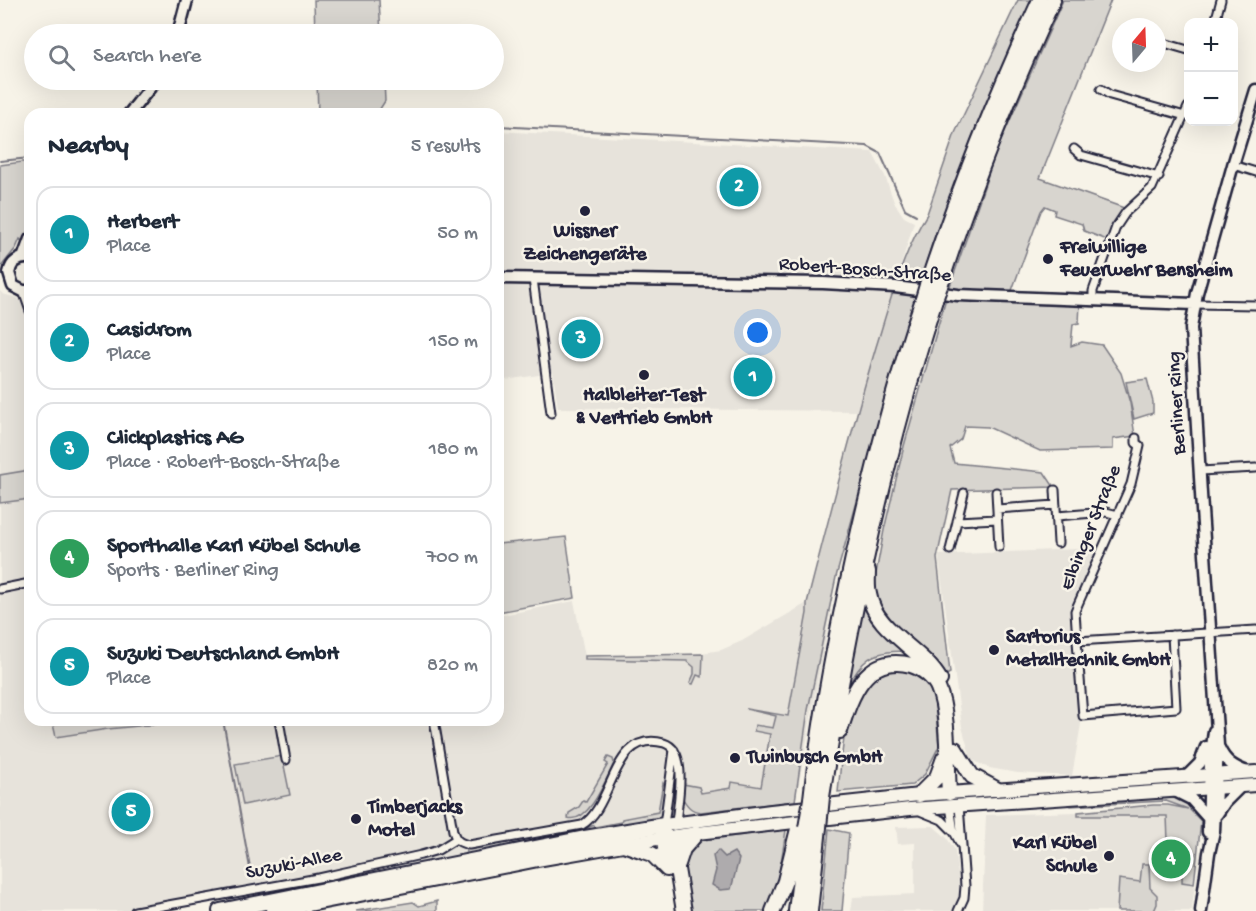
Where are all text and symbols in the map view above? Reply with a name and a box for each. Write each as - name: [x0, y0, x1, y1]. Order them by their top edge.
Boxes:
- north arrow: [1112, 18, 1166, 72]
- map controls: [1184, 18, 1238, 126]
- button: +: [1184, 18, 1238, 72]
- search box: [24, 24, 504, 90]
- icon: search: [45, 41, 78, 74]
- text: Search here: [93, 44, 201, 70]
- button: −: [1184, 72, 1238, 126]
- text: Nearby: [48, 132, 129, 163]
- text: 5 results: [411, 136, 480, 159]
- pin: 2: [720, 164, 758, 210]
- marker: Wissner Zeichengeräte: [578, 204, 592, 218]
- text: Herbert: [107, 210, 178, 236]
- place label: Wissner Zeichengeräte: [523, 221, 647, 267]
- text: 1: [65, 223, 74, 246]
- text: 50 m: [437, 223, 478, 246]
- text: Place: [107, 236, 151, 259]
- place label: Freiwillige Feuerwehr Bensheim: [1059, 237, 1234, 283]
- marker: Freiwillige Feuerwehr Bensheim: [1041, 252, 1055, 266]
- street label: Robert-Bosch-Straße: [778, 253, 953, 289]
- pin: 3: [562, 316, 600, 362]
- text: Casidrom: [107, 318, 192, 344]
- your location: [743, 318, 772, 347]
- text: 2: [65, 331, 74, 354]
- text: 150 m: [429, 331, 478, 354]
- text: Place: [107, 344, 151, 367]
- street label: Berliner Ring: [1164, 351, 1192, 456]
- pin: 1: [734, 354, 772, 400]
- marker: Halbleiter-Test & Vertrieb GmbH: [637, 368, 651, 382]
- place label: Halbleiter-Test & Vertrieb GmbH: [576, 385, 713, 431]
- text: Clickplastics AG: [107, 426, 243, 452]
- text: 3: [64, 439, 75, 462]
- text: 180 m: [429, 439, 478, 462]
- text: Place · Robert-Bosch-Straße: [107, 452, 340, 475]
- street label: Elbinger Straße: [1056, 461, 1128, 594]
- text: Sporthalle Karl Kübel Schule: [107, 534, 360, 560]
- text: 4: [65, 547, 74, 570]
- text: 700 m: [426, 547, 478, 570]
- text: Sports · Berliner Ring: [107, 560, 279, 583]
- place label: Sartorius Metalltechnik GmbH: [1006, 627, 1171, 673]
- text: Suzuki Deutschland GmbH: [107, 642, 339, 668]
- marker: Sartorius Metalltechnik GmbH: [987, 643, 1001, 657]
- text: 5: [64, 655, 75, 678]
- text: 820 m: [427, 655, 478, 678]
- text: Place: [107, 668, 151, 691]
- place label: Twinbusch GmbH: [745, 747, 883, 770]
- marker: Twinbusch GmbH: [728, 751, 742, 765]
- pin: 5: [112, 790, 150, 834]
- place label: Timberjacks Motel: [366, 797, 464, 843]
- marker: Timberjacks Motel: [349, 812, 363, 826]
- place label: Karl Kübel Schule: [1012, 833, 1098, 879]
- pin: 4: [1152, 836, 1190, 882]
- street label: Suzuki-Allee: [244, 844, 345, 886]
- marker: Karl Kübel Schule: [1102, 849, 1116, 863]

